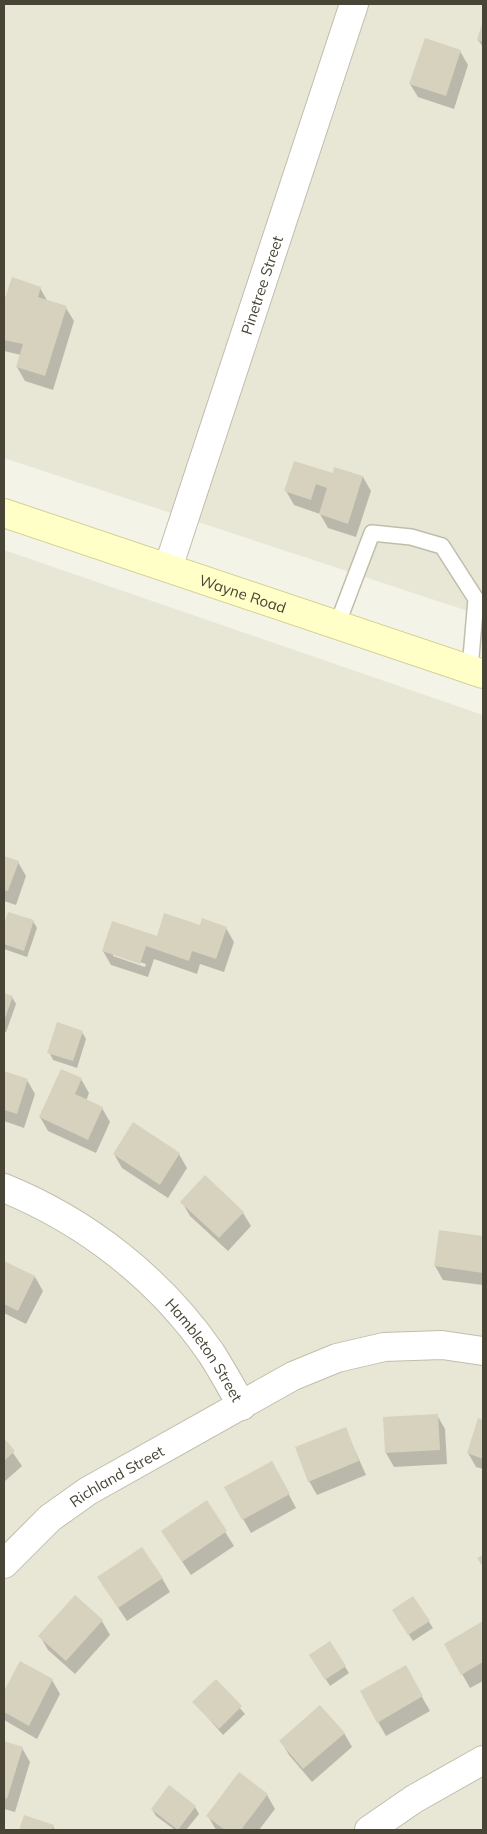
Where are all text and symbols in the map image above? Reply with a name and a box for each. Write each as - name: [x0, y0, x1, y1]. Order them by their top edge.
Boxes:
- street label: Pinetree Street: [236, 233, 286, 337]
- street label: Wayne Road: [197, 570, 289, 617]
- street label: Hambleton Street: [162, 1294, 247, 1405]
- street label: Richland Street: [66, 1441, 167, 1511]

